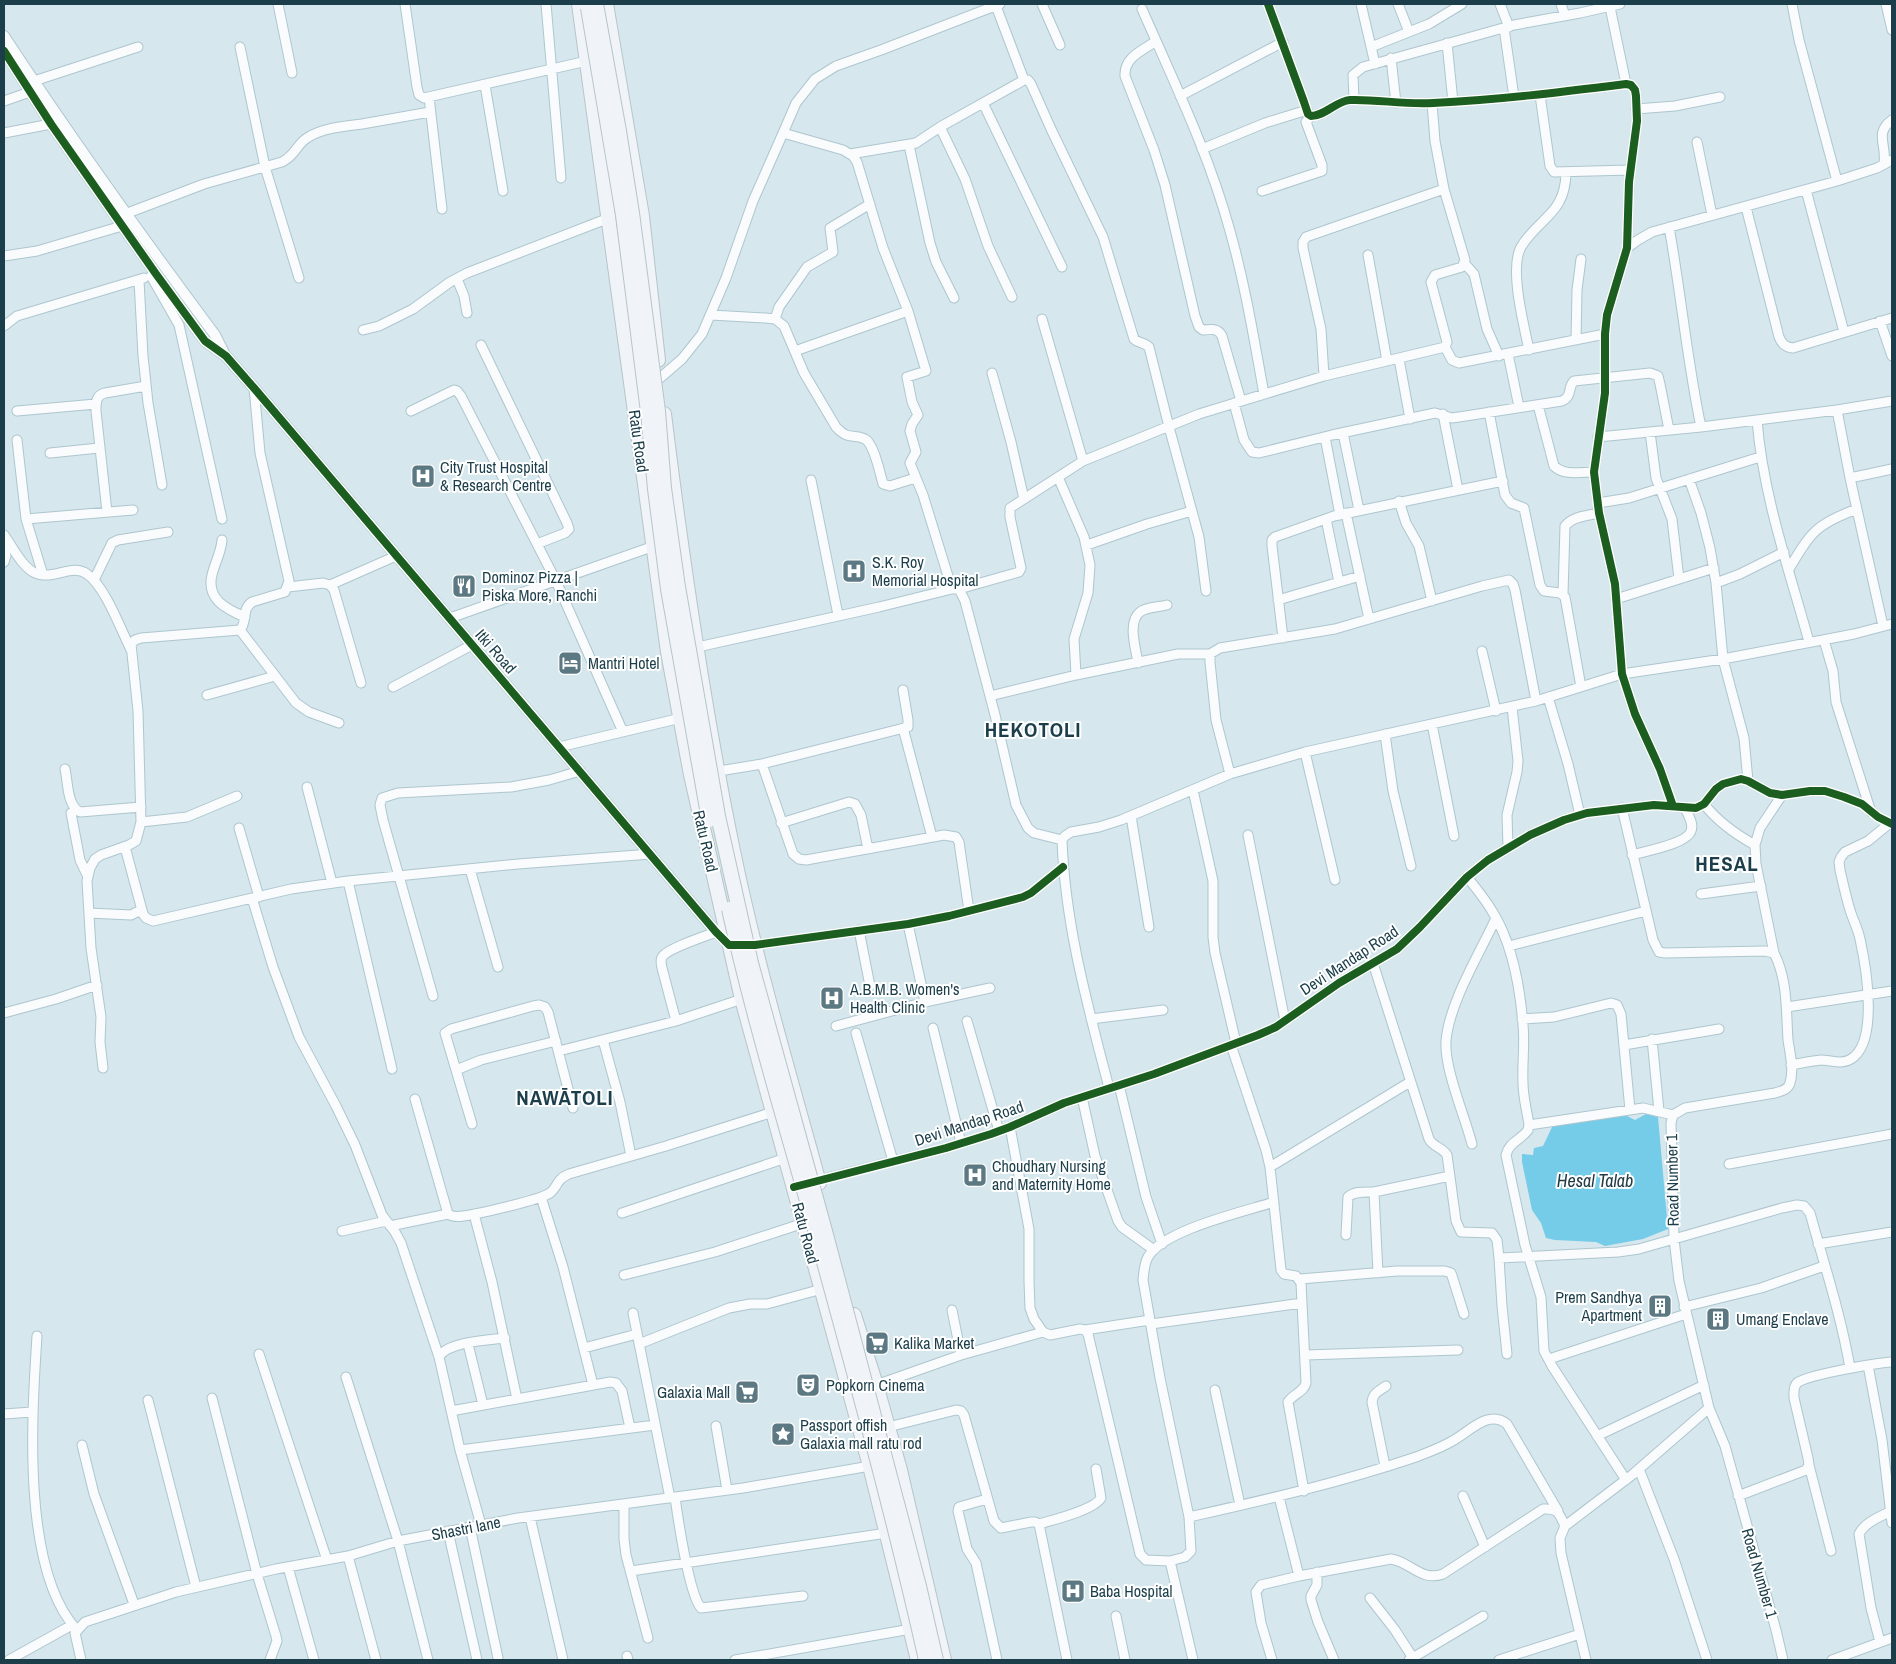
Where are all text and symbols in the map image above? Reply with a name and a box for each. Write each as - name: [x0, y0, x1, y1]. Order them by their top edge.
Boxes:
- street label: Ratu Road: [624, 408, 654, 474]
- place label: City Trust Hospital & Research Centre: [440, 456, 552, 496]
- hospital icon: City Trust Hospital & Research Centre: [410, 463, 436, 489]
- place label: S.K. Roy Memorial Hospital: [872, 551, 979, 591]
- hospital icon: S.K. Roy Memorial Hospital: [841, 558, 867, 584]
- place label: Dominoz Pizza | Piska More, Ranchi: [482, 566, 597, 606]
- restaurant icon: Dominoz Pizza | Piska More, Ranchi: [451, 573, 477, 599]
- street label: Itki Road: [470, 624, 522, 678]
- hotel icon: Mantri Hotel: [557, 650, 583, 676]
- place label: Mantri Hotel: [588, 652, 660, 674]
- district label: HEKOTOLI: [985, 715, 1081, 744]
- street label: Ratu Road: [688, 808, 724, 874]
- district label: HESAL: [1695, 849, 1759, 878]
- street label: Devi Mandap Road: [1296, 920, 1402, 1000]
- place label: A.B.M.B. Women's Health Clinic: [849, 978, 959, 1018]
- hospital icon: A.B.M.B. Women's Health Clinic: [819, 985, 845, 1011]
- district label: NAWĀTOLI: [516, 1083, 614, 1112]
- street label: Devi Mandap Road: [912, 1095, 1026, 1151]
- street label: Road Number 1: [1660, 1133, 1684, 1226]
- place label: Choudhary Nursing and Maternity Home: [992, 1155, 1111, 1195]
- hospital icon: Choudhary Nursing and Maternity Home: [962, 1162, 988, 1188]
- water label: Hesal Talab: [1557, 1168, 1633, 1193]
- street label: Ratu Road: [787, 1200, 825, 1266]
- place label: Prem Sandhya Apartment: [1555, 1286, 1643, 1326]
- building icon: Prem Sandhya Apartment: [1647, 1293, 1673, 1319]
- building icon: Umang Enclave: [1705, 1306, 1731, 1332]
- place label: Umang Enclave: [1736, 1308, 1829, 1330]
- supermarket icon: Kalika Market: [864, 1330, 890, 1356]
- place label: Kalika Market: [894, 1332, 975, 1354]
- theatre icon: Popkorn Cinema: [795, 1372, 821, 1398]
- place label: Popkorn Cinema: [826, 1374, 925, 1396]
- supermarket icon: Galaxia Mall: [734, 1379, 760, 1405]
- place label: Galaxia Mall: [657, 1381, 730, 1403]
- place label: Passport offish Galaxia mall ratu rod: [800, 1414, 922, 1454]
- place icon: Passport offish Galaxia mall ratu rod: [770, 1421, 796, 1447]
- street label: Shastri lane: [430, 1511, 502, 1545]
- street label: Road Number 1: [1737, 1525, 1784, 1621]
- hospital icon: Baba Hospital: [1060, 1578, 1086, 1604]
- place label: Baba Hospital: [1090, 1580, 1173, 1602]

